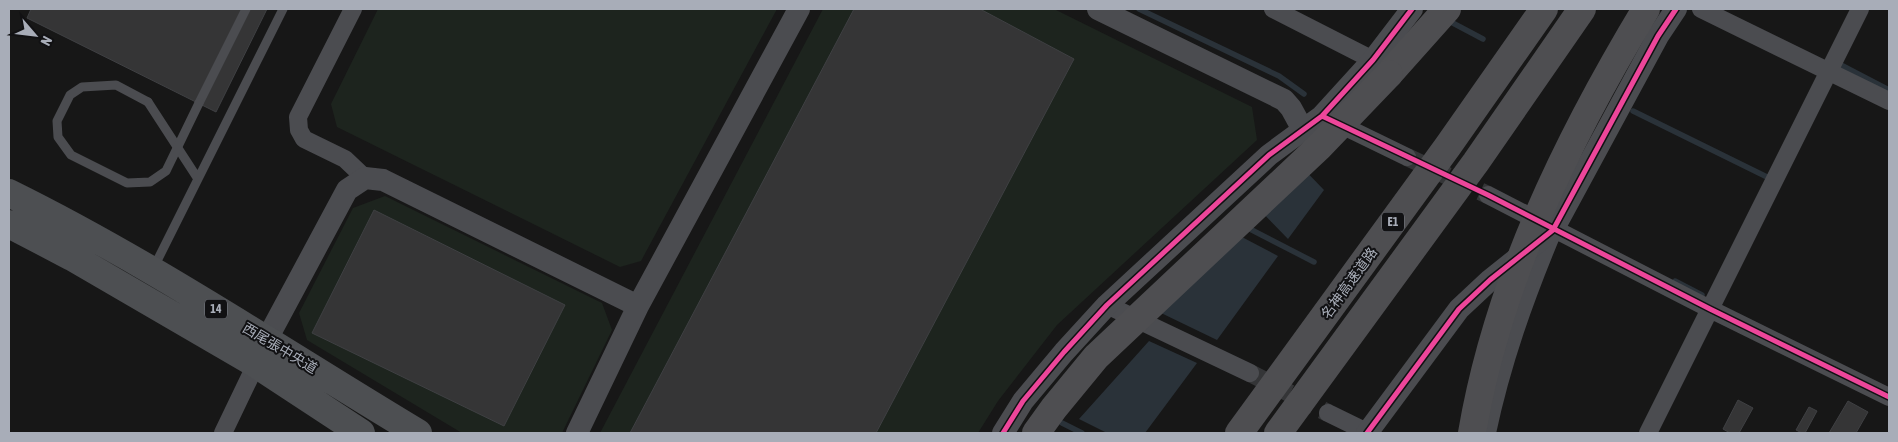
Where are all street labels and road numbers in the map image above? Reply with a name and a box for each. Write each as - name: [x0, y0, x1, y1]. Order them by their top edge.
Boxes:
- road number: E1: [1382, 212, 1404, 232]
- street label: 名神高速道路: [1318, 244, 1380, 322]
- road number: 14: [205, 300, 227, 318]
- street label: 西尾張中央道: [240, 320, 320, 376]

